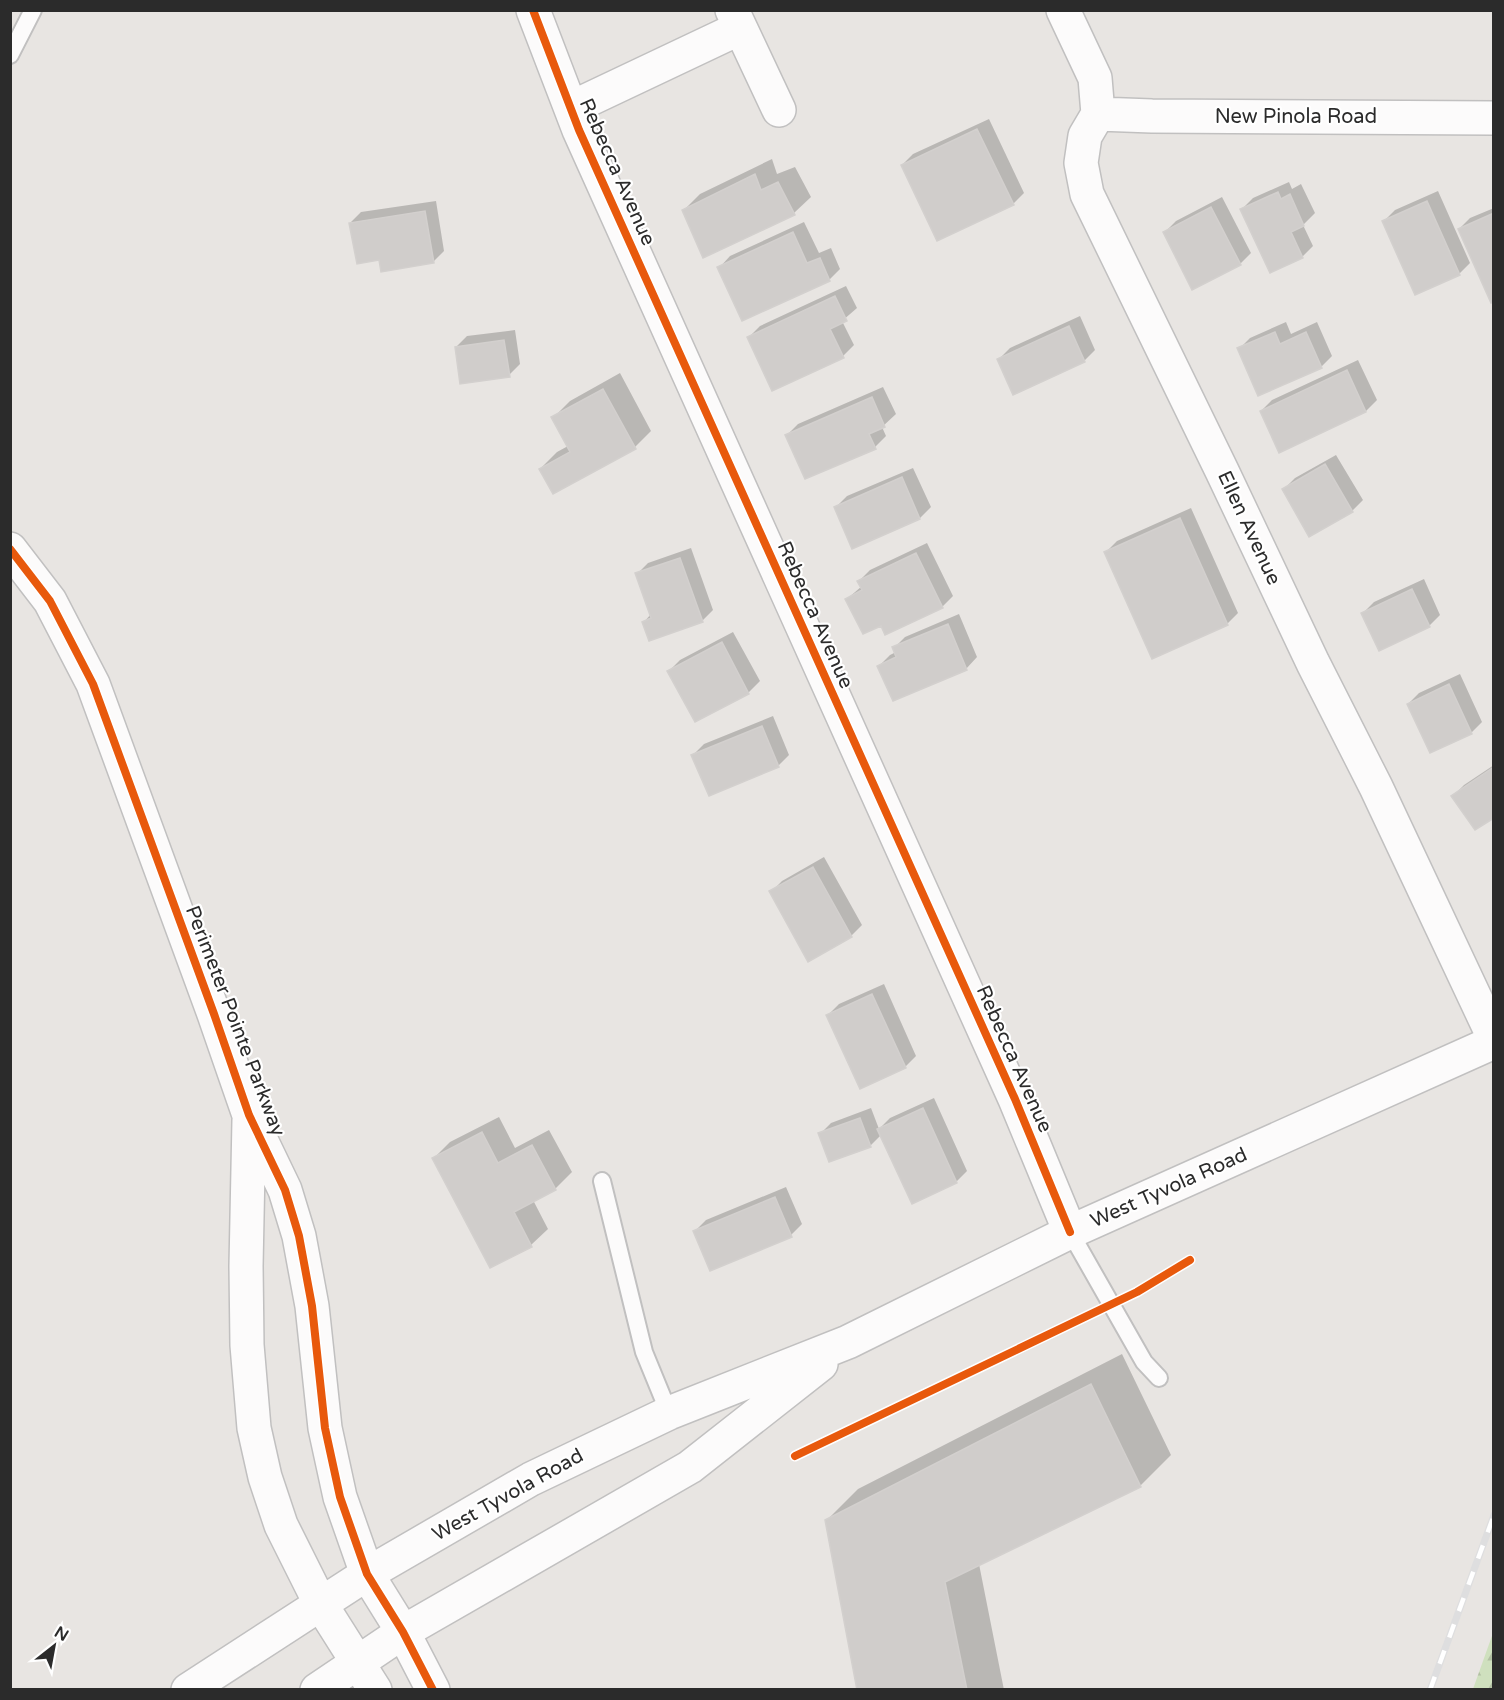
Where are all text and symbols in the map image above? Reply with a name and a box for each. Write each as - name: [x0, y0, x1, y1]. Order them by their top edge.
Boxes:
- street label: Rebecca Avenue: [574, 95, 660, 249]
- street label: New Pinola Road: [1215, 105, 1377, 129]
- street label: Ellen Avenue: [1212, 467, 1286, 589]
- street label: Rebecca Avenue: [772, 538, 858, 692]
- street label: Perimeter Pointe Parkway: [180, 902, 290, 1140]
- street label: Rebecca Avenue: [971, 982, 1057, 1136]
- street label: West Tyvola Road: [1087, 1143, 1251, 1233]
- street label: West Tyvola Road: [428, 1444, 588, 1546]
- north arrow: [24, 1616, 84, 1676]
- text: N: [51, 1622, 72, 1646]

